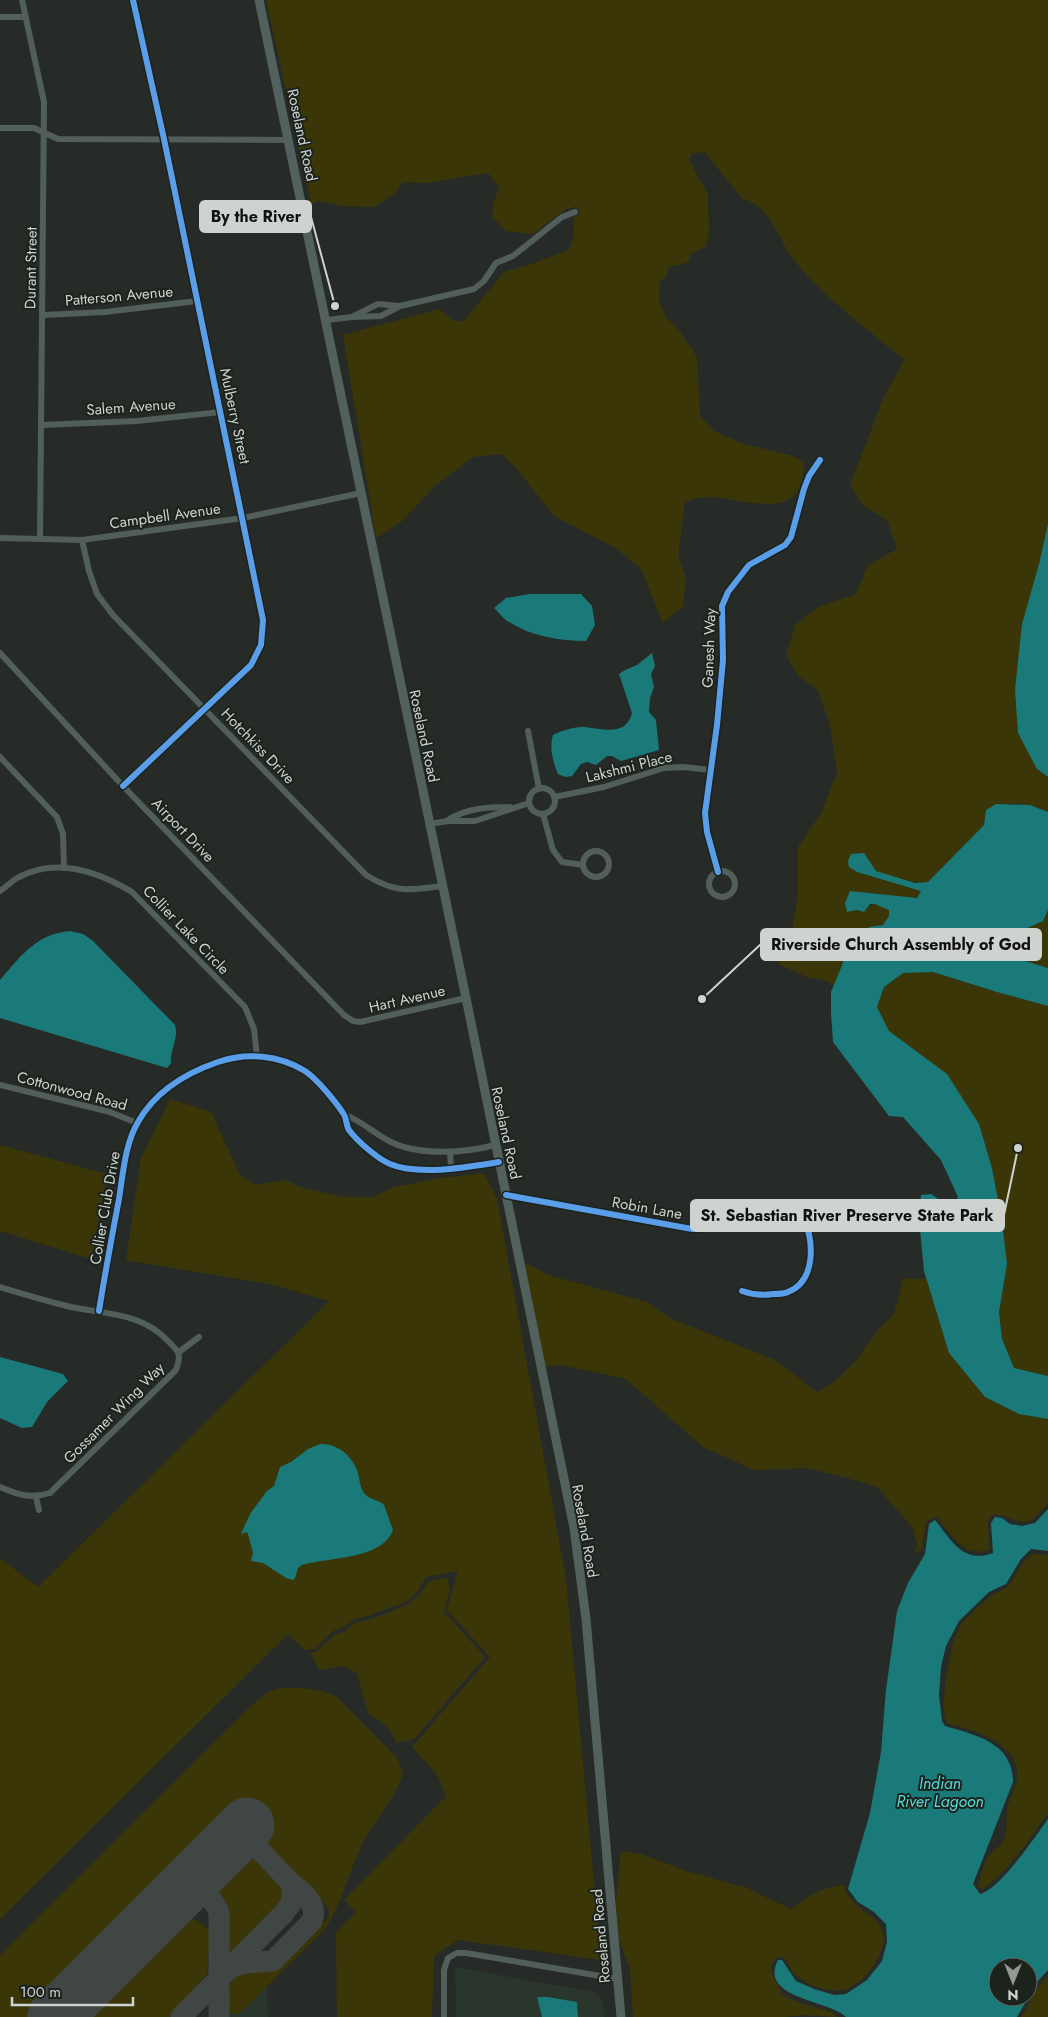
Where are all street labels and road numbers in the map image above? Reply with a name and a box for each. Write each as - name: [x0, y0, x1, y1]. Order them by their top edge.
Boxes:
- street label: Roseland Road: [281, 87, 323, 183]
- street label: Durant Street: [19, 226, 43, 309]
- street label: Patterson Avenue: [64, 280, 174, 312]
- street label: Mulberry Street: [214, 366, 256, 466]
- street label: Salem Avenue: [86, 393, 177, 421]
- street label: Campbell Avenue: [108, 497, 222, 535]
- street label: Ganesh Way: [697, 607, 721, 688]
- street label: Roseland Road: [403, 688, 445, 784]
- street label: Hotchkiss Drive: [216, 703, 300, 789]
- street label: Lakshmi Place: [583, 746, 675, 788]
- street label: Airport Drive: [147, 793, 220, 867]
- street label: Collier Lake Circle: [138, 880, 235, 980]
- street label: Hart Avenue: [367, 979, 448, 1018]
- street label: Cottonwood Road: [14, 1066, 130, 1116]
- street label: Roseland Road: [485, 1085, 527, 1181]
- street label: Collier Club Drive: [84, 1149, 126, 1266]
- street label: Robin Lane: [610, 1191, 684, 1225]
- street label: Gossamer Wing Way: [59, 1357, 170, 1468]
- street label: Roseland Road: [566, 1483, 604, 1579]
- street label: Roseland Road: [586, 1888, 616, 1984]

